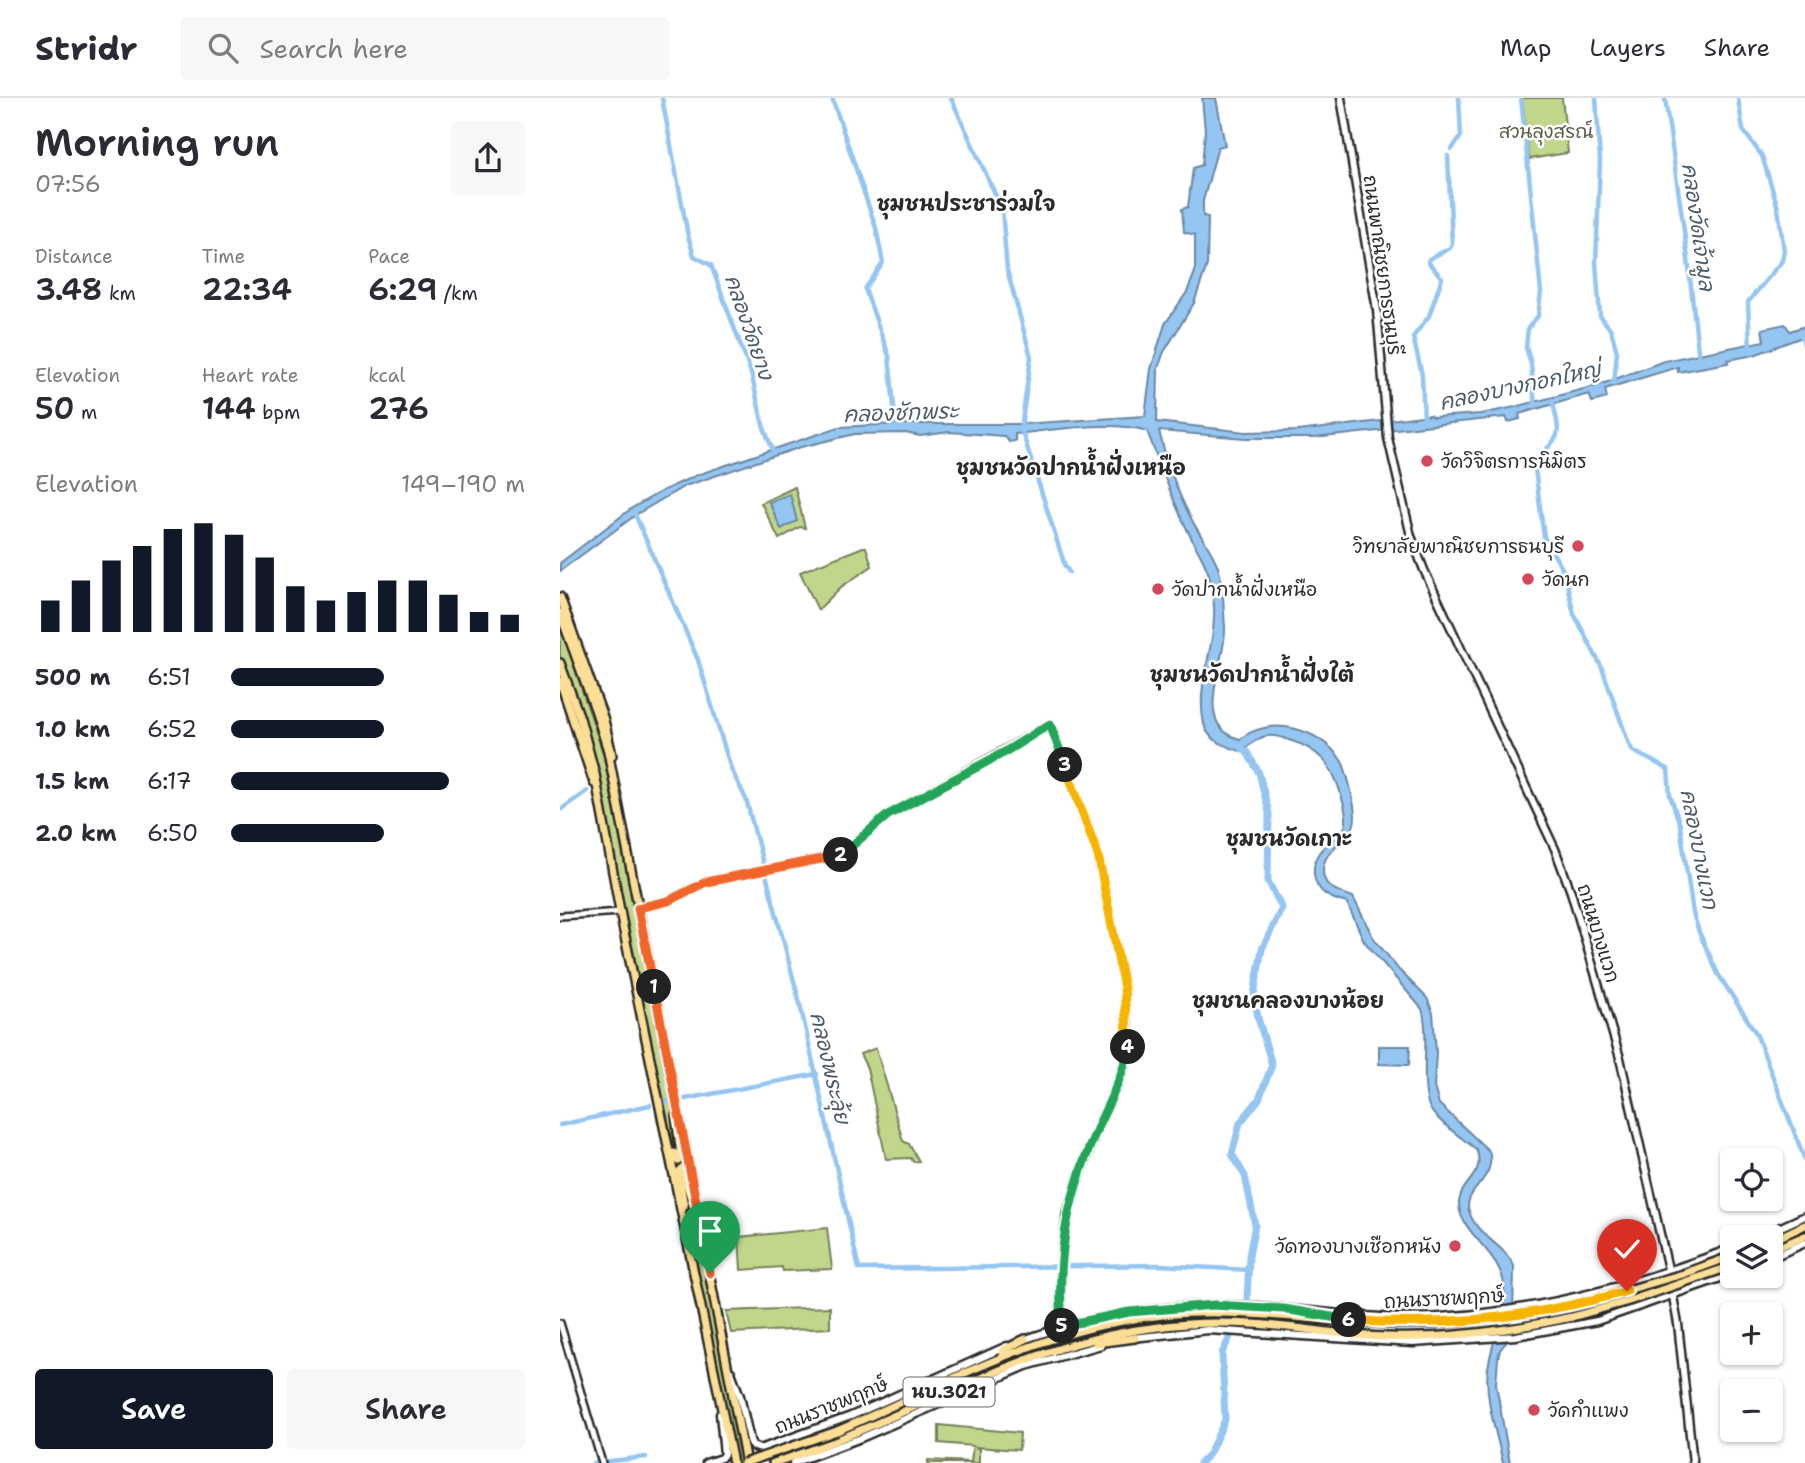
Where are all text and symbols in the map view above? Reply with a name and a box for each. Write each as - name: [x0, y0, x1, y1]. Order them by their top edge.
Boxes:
- search box: [180, 17, 670, 80]
- text: Stridr: [35, 26, 138, 71]
- icon: search: [204, 29, 242, 67]
- text: Search here: [260, 31, 408, 66]
- text: Map: [1500, 32, 1551, 64]
- text: Layers: [1589, 32, 1666, 64]
- text: Share: [1704, 32, 1770, 64]
- text: Morning run: [35, 117, 279, 168]
- park label: สวนลุงสรณ์: [1499, 119, 1593, 146]
- button: share: [451, 121, 525, 195]
- water label: คลองวัดเจ้ามูล: [1673, 161, 1721, 294]
- text: 07:56: [35, 169, 101, 199]
- street label: ถนนพาณิชยการธนบุรี: [1356, 173, 1408, 357]
- district label: ชุมชนประชาร่วมใจ: [877, 189, 1055, 220]
- text: Distance: [35, 244, 113, 269]
- text: Time: [202, 244, 245, 269]
- text: Pace: [368, 244, 410, 269]
- text: 3.48: [35, 269, 103, 310]
- text: 22:34: [202, 269, 292, 310]
- text: 6:29: [368, 269, 437, 310]
- water label: คลองวัดยาง: [718, 271, 781, 385]
- text: km: [103, 281, 136, 306]
- text: /km: [437, 281, 478, 306]
- water label: คลองบางกอกใหญ่: [1437, 354, 1607, 417]
- text: Elevation: [35, 363, 120, 388]
- text: Heart rate: [202, 363, 298, 388]
- text: kcal: [368, 363, 405, 388]
- text: 50: [35, 388, 74, 429]
- text: 144: [202, 388, 256, 429]
- text: 276: [368, 388, 429, 429]
- water label: คลองชักพระ: [843, 397, 961, 429]
- text: m: [74, 400, 97, 425]
- text: bpm: [256, 400, 300, 425]
- district label: ชุมชนวัดปากน้ำฝั่งเหนือ: [956, 447, 1186, 484]
- place label: วัดวิจิตรการนิมิตร: [1441, 449, 1587, 474]
- marker: วัดวิจิตรการนิมิตร: [1419, 453, 1435, 469]
- text: Elevation: [35, 469, 138, 499]
- text: 149–190 m: [401, 469, 525, 499]
- place label: วิทยาลัยพาณิชยการธนบุรี: [1353, 534, 1564, 561]
- marker: วิทยาลัยพาณิชยการธนบุรี: [1570, 538, 1586, 554]
- place label: วัดนก: [1542, 567, 1590, 592]
- marker: วัดนก: [1520, 571, 1536, 587]
- place label: วัดปากน้ำฝั่งเหนือ: [1172, 573, 1317, 602]
- marker: วัดปากน้ำฝั่งเหนือ: [1150, 581, 1166, 597]
- district label: ชุมชนวัดปากน้ำฝั่งใต้: [1150, 654, 1355, 691]
- text: 500 m: [35, 662, 110, 692]
- text: 6:51: [147, 662, 191, 692]
- text: 1.0 km: [35, 714, 110, 744]
- text: 6:52: [147, 714, 197, 744]
- pin: 3: [1048, 748, 1082, 782]
- text: 3: [1058, 752, 1071, 777]
- text: 1.5 km: [35, 766, 109, 796]
- text: 6:17: [147, 766, 192, 796]
- water label: คลองบางแวก: [1674, 787, 1725, 913]
- text: 2.0 km: [35, 818, 117, 848]
- text: 6:50: [147, 818, 198, 848]
- district label: ชุมชนวัดเกาะ: [1226, 825, 1352, 855]
- pin: 2: [824, 838, 858, 872]
- text: 2: [834, 842, 847, 867]
- street label: ถนนบางแวก: [1572, 881, 1625, 986]
- pin: 1: [636, 970, 672, 1004]
- text: 1: [649, 974, 658, 999]
- district label: ชุมชนคลองบางน้อย: [1192, 987, 1384, 1017]
- water label: คลองพระลุ้ย: [802, 1009, 857, 1129]
- pin: 4: [1110, 1030, 1146, 1065]
- text: 4: [1121, 1034, 1134, 1059]
- map controls: [1720, 1148, 1783, 1442]
- button: locate: [1720, 1148, 1783, 1211]
- pin: [680, 1201, 740, 1273]
- icon: arrive: [691, 1212, 729, 1250]
- pin: [1597, 1219, 1657, 1291]
- button: layers: [1720, 1225, 1783, 1288]
- icon: check: [1608, 1230, 1646, 1268]
- place label: วัดทองบางเชือกหนัง: [1275, 1234, 1441, 1259]
- marker: วัดทองบางเชือกหนัง: [1447, 1238, 1463, 1254]
- street label: ถนนราชพฤกษ์: [1383, 1283, 1505, 1314]
- pin: 6: [1332, 1302, 1366, 1338]
- button: +: [1720, 1302, 1783, 1365]
- text: 6: [1342, 1307, 1355, 1332]
- pin: 5: [1044, 1308, 1080, 1344]
- text: 5: [1056, 1313, 1067, 1338]
- button: Save: [35, 1369, 273, 1449]
- button: Share: [287, 1369, 525, 1449]
- street label: ถนนราชพฤกษ์: [771, 1371, 892, 1440]
- road number: นบ.3021: [904, 1378, 994, 1406]
- button: −: [1720, 1379, 1783, 1442]
- place label: วัดกำแพง: [1548, 1398, 1629, 1423]
- marker: วัดกำแพง: [1526, 1402, 1542, 1418]

